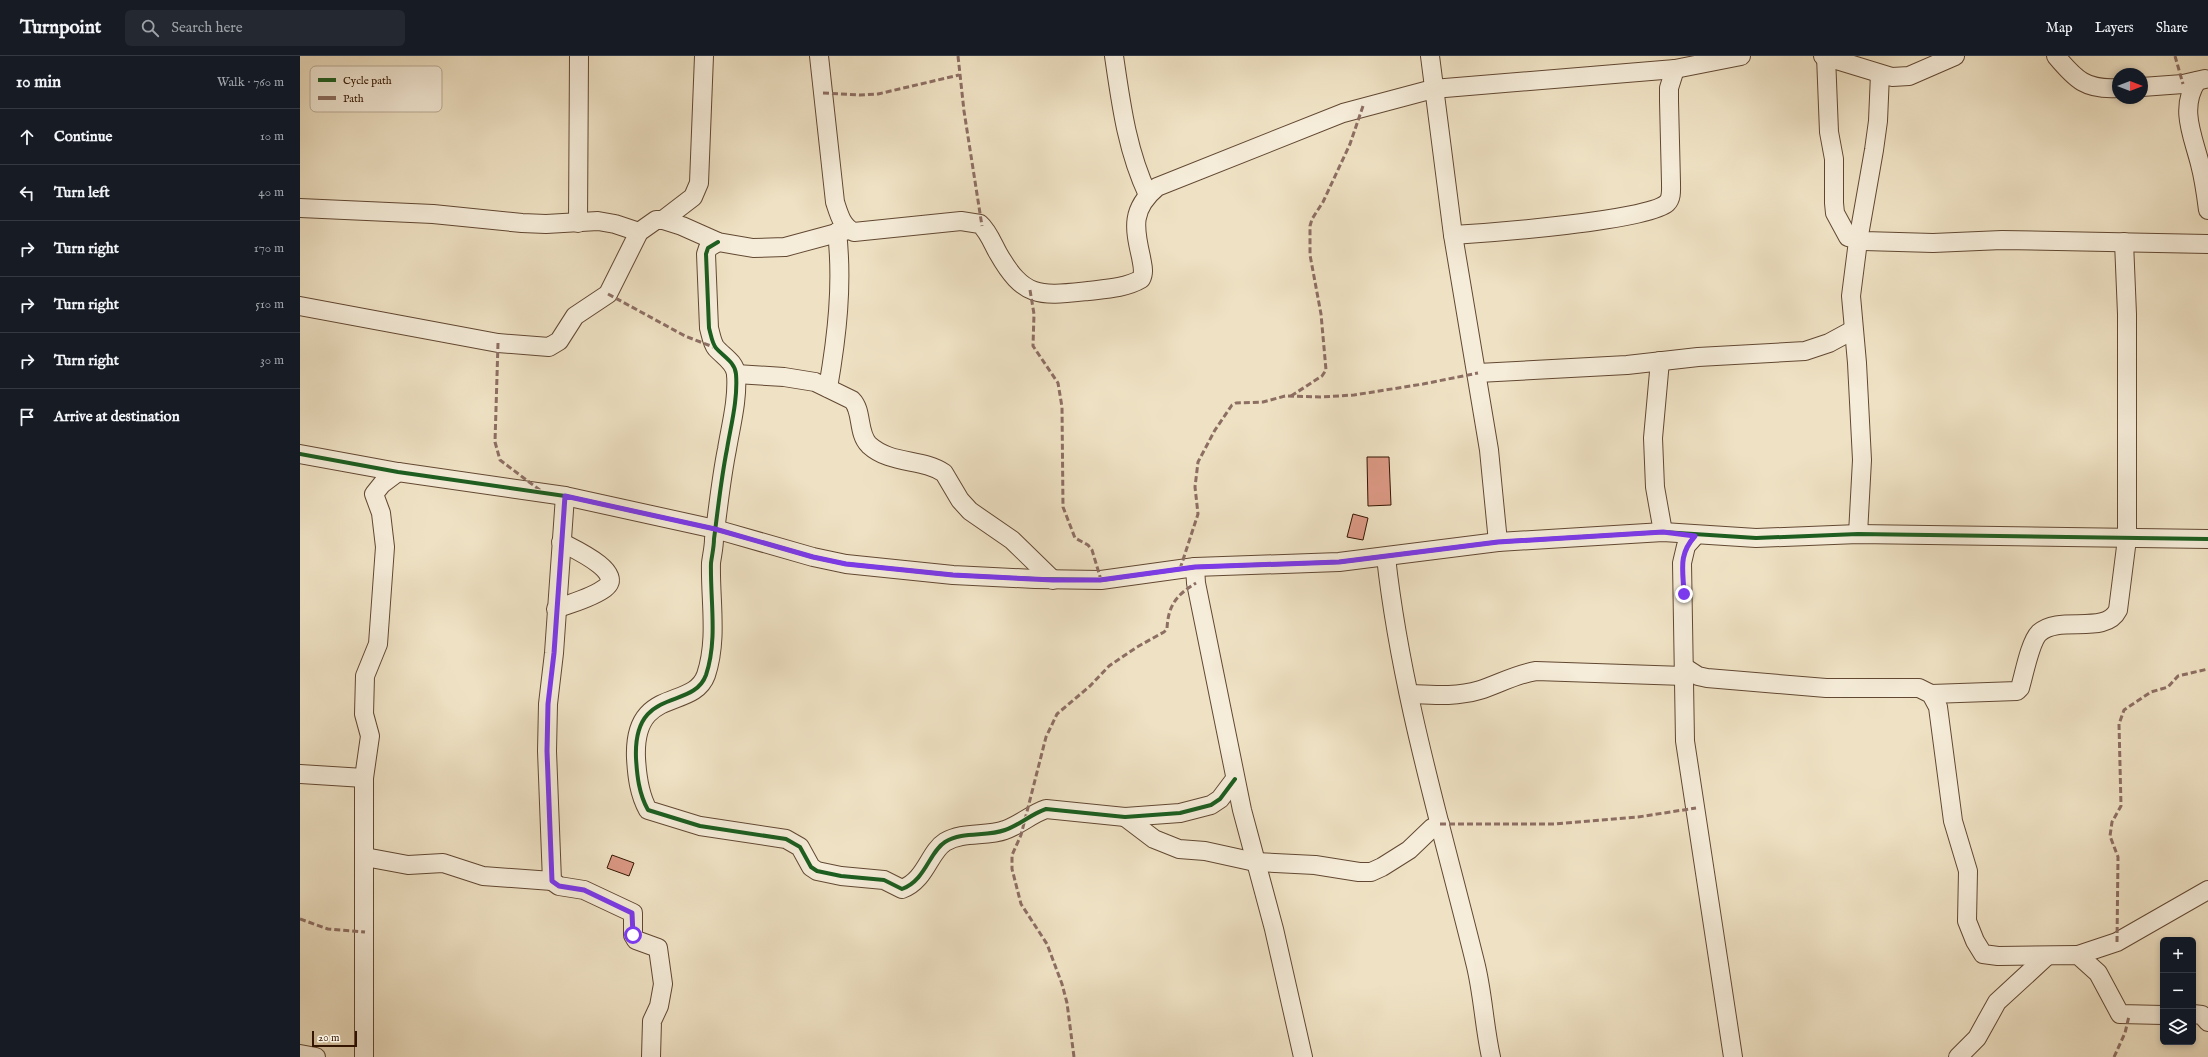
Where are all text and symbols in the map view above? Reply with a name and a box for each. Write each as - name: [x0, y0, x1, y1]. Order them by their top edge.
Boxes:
- search box: [125, 10, 405, 46]
- text: Turnpoint: [20, 16, 101, 40]
- icon: search: [139, 17, 161, 39]
- text: Search here: [171, 18, 243, 37]
- text: Map: [2046, 19, 2073, 37]
- text: Layers: [2095, 19, 2134, 37]
- text: Share: [2156, 19, 2188, 37]
- legend: [310, 66, 442, 112]
- north arrow: [2112, 68, 2148, 104]
- text: 10 min: [16, 72, 61, 93]
- text: Walk · 760 m: [217, 74, 284, 91]
- text: Cycle path: [343, 74, 392, 88]
- text: Path: [343, 92, 364, 106]
- icon: ahead: [16, 126, 38, 148]
- text: Continue: [54, 127, 112, 146]
- text: 10 m: [260, 128, 284, 145]
- icon: left: [16, 182, 38, 204]
- text: Turn left: [54, 183, 110, 202]
- text: 40 m: [258, 184, 284, 201]
- icon: right: [16, 238, 38, 260]
- text: Turn right: [54, 239, 119, 258]
- text: 170 m: [254, 240, 284, 257]
- icon: right: [16, 294, 38, 316]
- text: Turn right: [54, 295, 119, 314]
- text: 510 m: [255, 296, 284, 313]
- icon: right: [16, 350, 38, 372]
- text: Turn right: [54, 351, 119, 370]
- text: 30 m: [260, 352, 284, 369]
- icon: arrive: [16, 406, 38, 428]
- text: Arrive at destination: [54, 407, 180, 426]
- route end: [1675, 585, 1693, 603]
- route start: [624, 926, 642, 944]
- map controls: [2160, 937, 2196, 1045]
- button: +: [2160, 937, 2196, 973]
- button: −: [2160, 973, 2196, 1009]
- button: layers: [2160, 1009, 2196, 1045]
- scale bar: [312, 1029, 357, 1048]
- text: 20 m: [318, 1031, 339, 1045]

